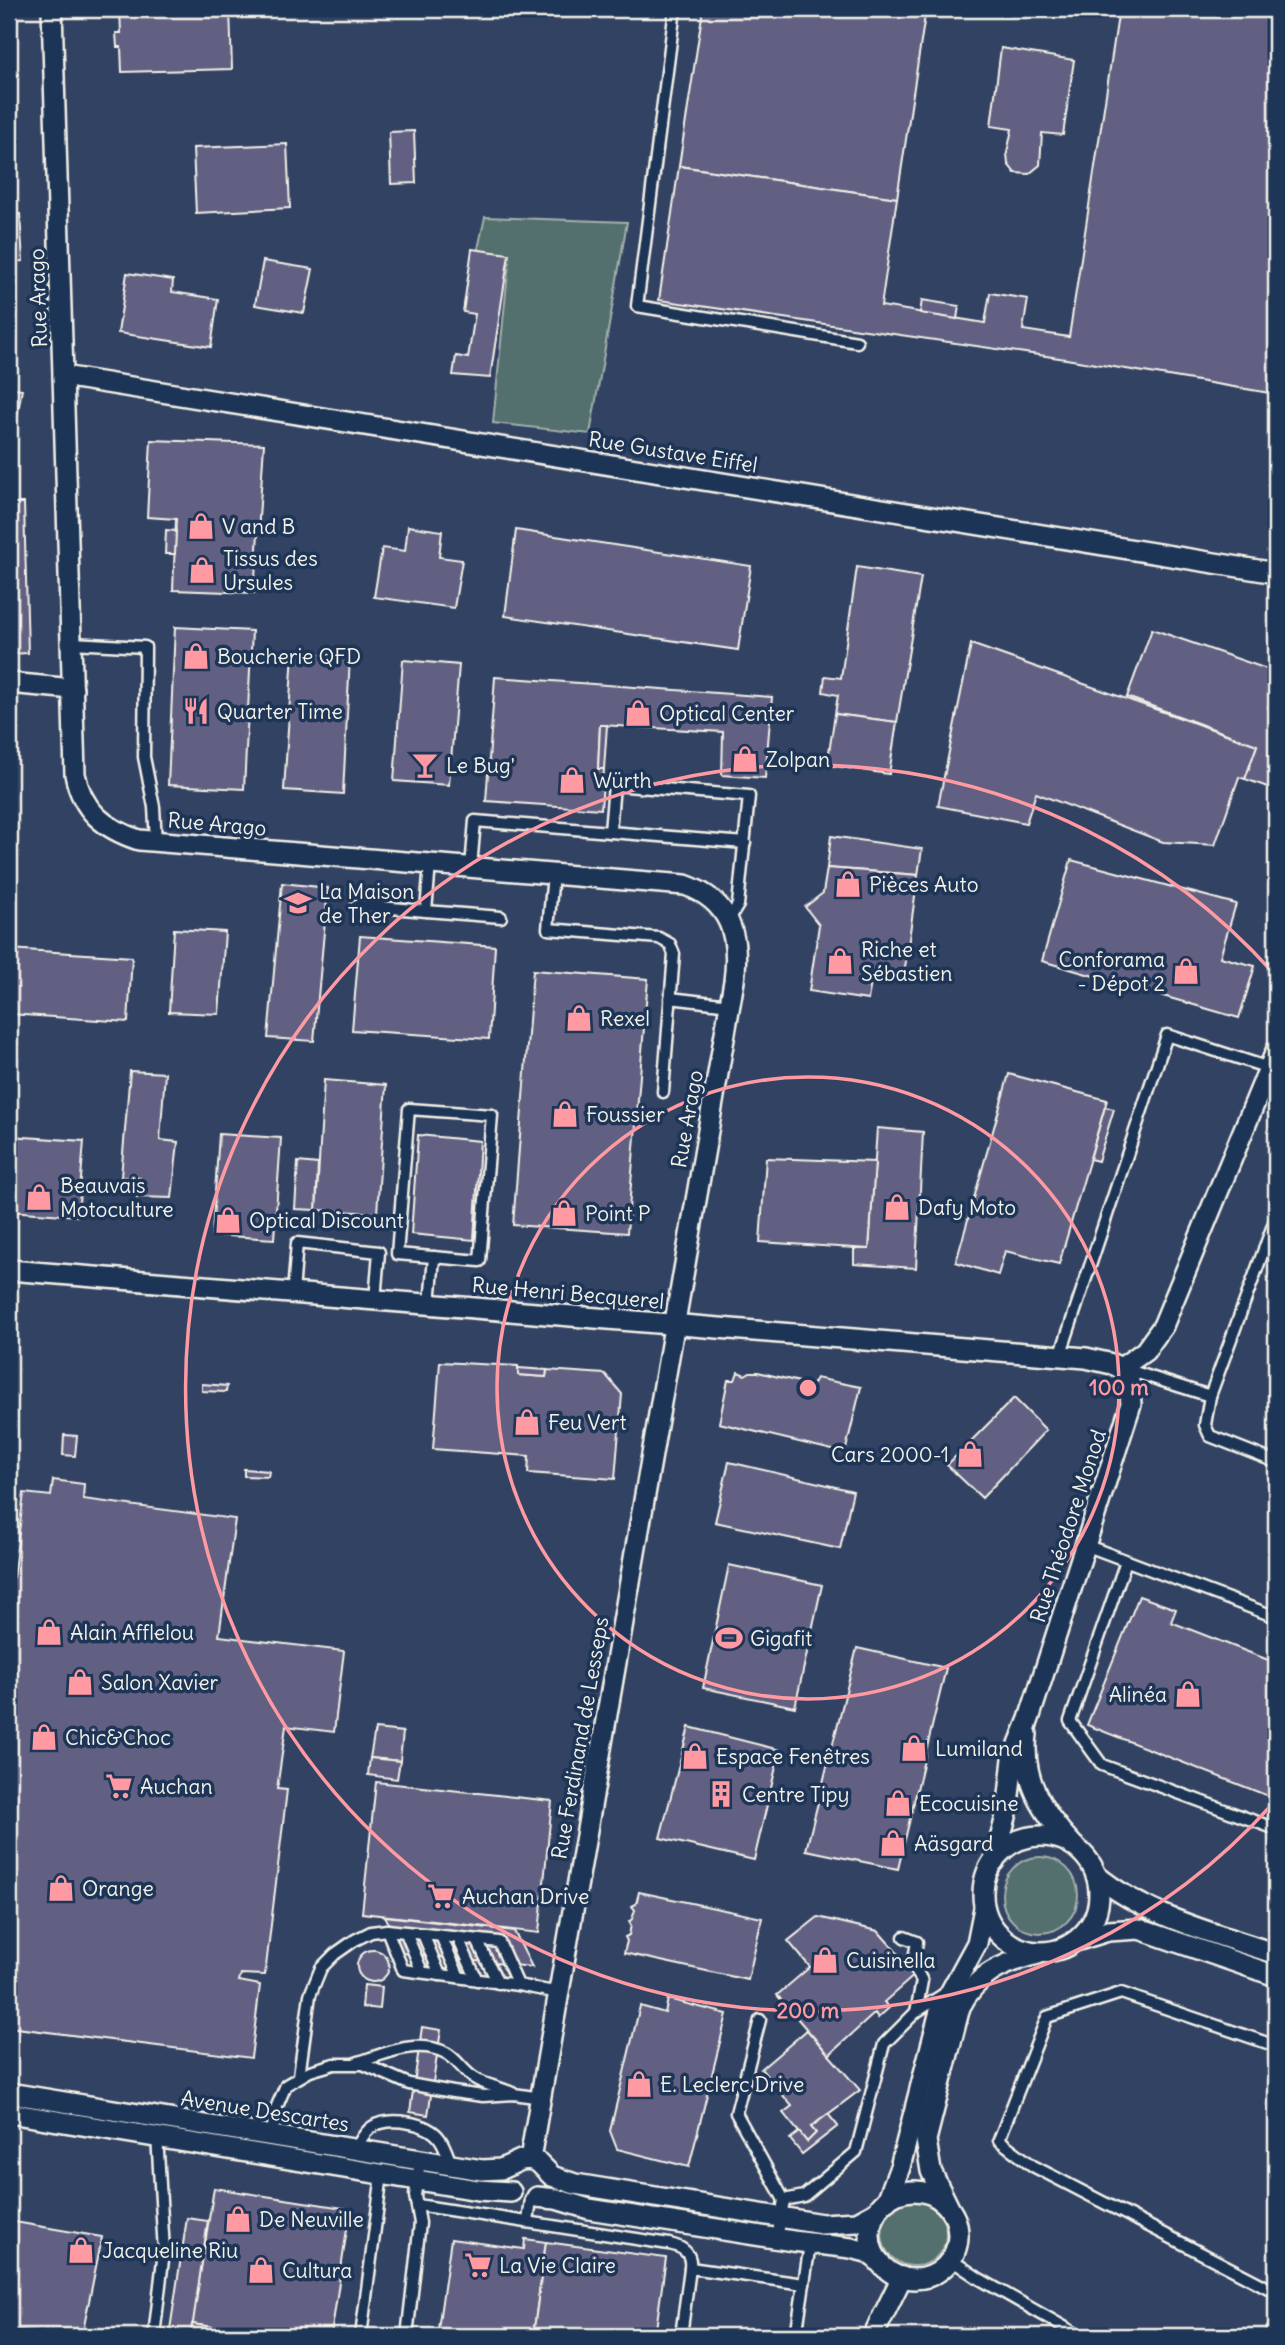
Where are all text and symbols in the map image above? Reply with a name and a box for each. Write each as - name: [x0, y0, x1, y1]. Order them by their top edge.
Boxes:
- street label: Rue Arago: [23, 248, 53, 348]
- street label: Rue Gustave Eiffel: [587, 425, 759, 479]
- shop icon: V and B: [186, 511, 216, 541]
- place label: V and B: [222, 513, 295, 540]
- place label: Tissus des Ursules: [223, 545, 318, 596]
- shop icon: Tissus des Ursules: [187, 555, 217, 585]
- shop icon: Boucherie QFD: [181, 641, 211, 671]
- place label: Boucherie QFD: [217, 643, 361, 670]
- restaurant icon: Quarter Time: [181, 696, 211, 726]
- place label: Quarter Time: [217, 698, 343, 725]
- shop icon: Optical Center: [623, 698, 653, 728]
- place label: Optical Center: [659, 700, 795, 727]
- shop icon: Zolpan: [730, 744, 760, 774]
- place label: Zolpan: [766, 746, 830, 773]
- bar icon: Le Bug': [410, 750, 440, 780]
- place label: Le Bug': [446, 752, 515, 779]
- shop icon: Würth: [557, 765, 587, 795]
- place label: Würth: [593, 767, 652, 794]
- street label: Rue Arago: [167, 806, 267, 842]
- shop icon: Pièces Auto: [833, 869, 863, 899]
- place label: Pièces Auto: [869, 871, 978, 898]
- place label: La Maison de Ther: [319, 878, 414, 929]
- school or university icon: La Maison de Ther: [283, 888, 313, 918]
- place label: Riche et Sébastien: [861, 936, 952, 987]
- shop icon: Riche et Sébastien: [825, 946, 855, 976]
- place label: Conforama - Dépot 2: [1058, 946, 1165, 997]
- shop icon: Conforama - Dépot 2: [1171, 956, 1201, 986]
- shop icon: Rexel: [564, 1003, 594, 1033]
- place label: Rexel: [600, 1005, 650, 1032]
- street label: Rue Arago: [665, 1068, 709, 1170]
- shop icon: Foussier: [550, 1099, 580, 1129]
- place label: Foussier: [586, 1101, 665, 1128]
- place label: Beauvais Motoculture: [60, 1172, 174, 1223]
- shop icon: Beauvais Motoculture: [24, 1182, 54, 1212]
- shop icon: Dafy Moto: [882, 1192, 912, 1222]
- place label: Dafy Moto: [918, 1194, 1016, 1221]
- shop icon: Point P: [549, 1198, 579, 1228]
- place label: Point P: [585, 1200, 650, 1227]
- shop icon: Optical Discount: [213, 1205, 243, 1235]
- place label: Optical Discount: [249, 1207, 404, 1234]
- street label: Rue Henri Becquerel: [471, 1271, 665, 1315]
- text: 100 m: [1089, 1374, 1149, 1401]
- centre of rings: [796, 1376, 820, 1400]
- shop icon: Feu Vert: [512, 1407, 542, 1437]
- place label: Feu Vert: [548, 1409, 627, 1436]
- street label: Rue Théodore Monod: [1024, 1426, 1112, 1626]
- shop icon: Cars 2000-1: [955, 1439, 985, 1469]
- place label: Cars 2000-1: [831, 1441, 949, 1468]
- street label: Rue Ferdinand de Lesseps: [545, 1615, 615, 1861]
- shop icon: Alain Afflelou: [34, 1617, 64, 1647]
- place label: Alain Afflelou: [70, 1619, 194, 1646]
- sports icon: Gigafit: [714, 1623, 744, 1653]
- place label: Gigafit: [750, 1625, 812, 1652]
- shop icon: Salon Xavier: [65, 1667, 95, 1697]
- place label: Salon Xavier: [101, 1669, 218, 1696]
- shop icon: Alinéa: [1173, 1679, 1203, 1709]
- place label: Alinéa: [1109, 1681, 1167, 1708]
- shop icon: Chic&Choc: [29, 1722, 59, 1752]
- place label: Chic&Choc: [65, 1724, 171, 1751]
- shop icon: Lumiland: [899, 1733, 929, 1763]
- place label: Lumiland: [935, 1735, 1023, 1762]
- shop icon: Espace Fenêtres: [680, 1741, 710, 1771]
- place label: Espace Fenêtres: [716, 1743, 870, 1770]
- supermarket icon: Auchan: [104, 1771, 134, 1801]
- place label: Auchan: [140, 1773, 213, 1800]
- building icon: Centre Tipy: [706, 1779, 736, 1809]
- place label: Centre Tipy: [742, 1781, 849, 1808]
- shop icon: Ecocuisine: [883, 1788, 913, 1818]
- place label: Ecocuisine: [919, 1790, 1019, 1817]
- shop icon: Aäsgard: [878, 1828, 908, 1858]
- place label: Aäsgard: [914, 1830, 993, 1857]
- shop icon: Orange: [46, 1873, 76, 1903]
- place label: Orange: [82, 1875, 154, 1902]
- supermarket icon: Auchan Drive: [426, 1881, 456, 1911]
- place label: Auchan Drive: [462, 1883, 589, 1910]
- shop icon: Cuisinella: [810, 1945, 840, 1975]
- place label: Cuisinella: [846, 1947, 936, 1974]
- text: 200 m: [777, 1997, 840, 2024]
- shop icon: E. Leclerc Drive: [624, 2069, 654, 2099]
- place label: E. Leclerc Drive: [660, 2071, 804, 2098]
- street label: Avenue Descartes: [179, 2084, 351, 2138]
- shop icon: De Neuville: [223, 2204, 253, 2234]
- place label: De Neuville: [259, 2206, 364, 2233]
- shop icon: Jacqueline Riu: [66, 2235, 96, 2265]
- place label: Jacqueline Riu: [102, 2237, 238, 2264]
- supermarket icon: La Vie Claire: [463, 2250, 493, 2280]
- place label: La Vie Claire: [499, 2252, 616, 2279]
- shop icon: Cultura: [246, 2255, 276, 2285]
- place label: Cultura: [282, 2257, 352, 2284]

